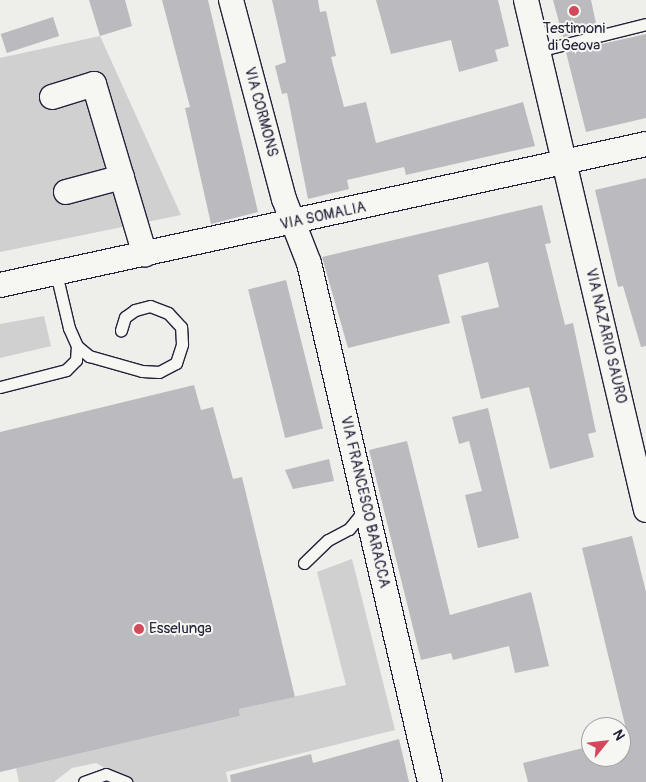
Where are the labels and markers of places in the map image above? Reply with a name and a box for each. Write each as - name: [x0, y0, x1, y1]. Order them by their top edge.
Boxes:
- marker: Testimoni di Geova: [568, 5, 580, 17]
- place label: Testimoni di Geova: [543, 19, 605, 54]
- place label: Esselunga: [149, 620, 212, 638]
- marker: Esselunga: [133, 623, 145, 635]

